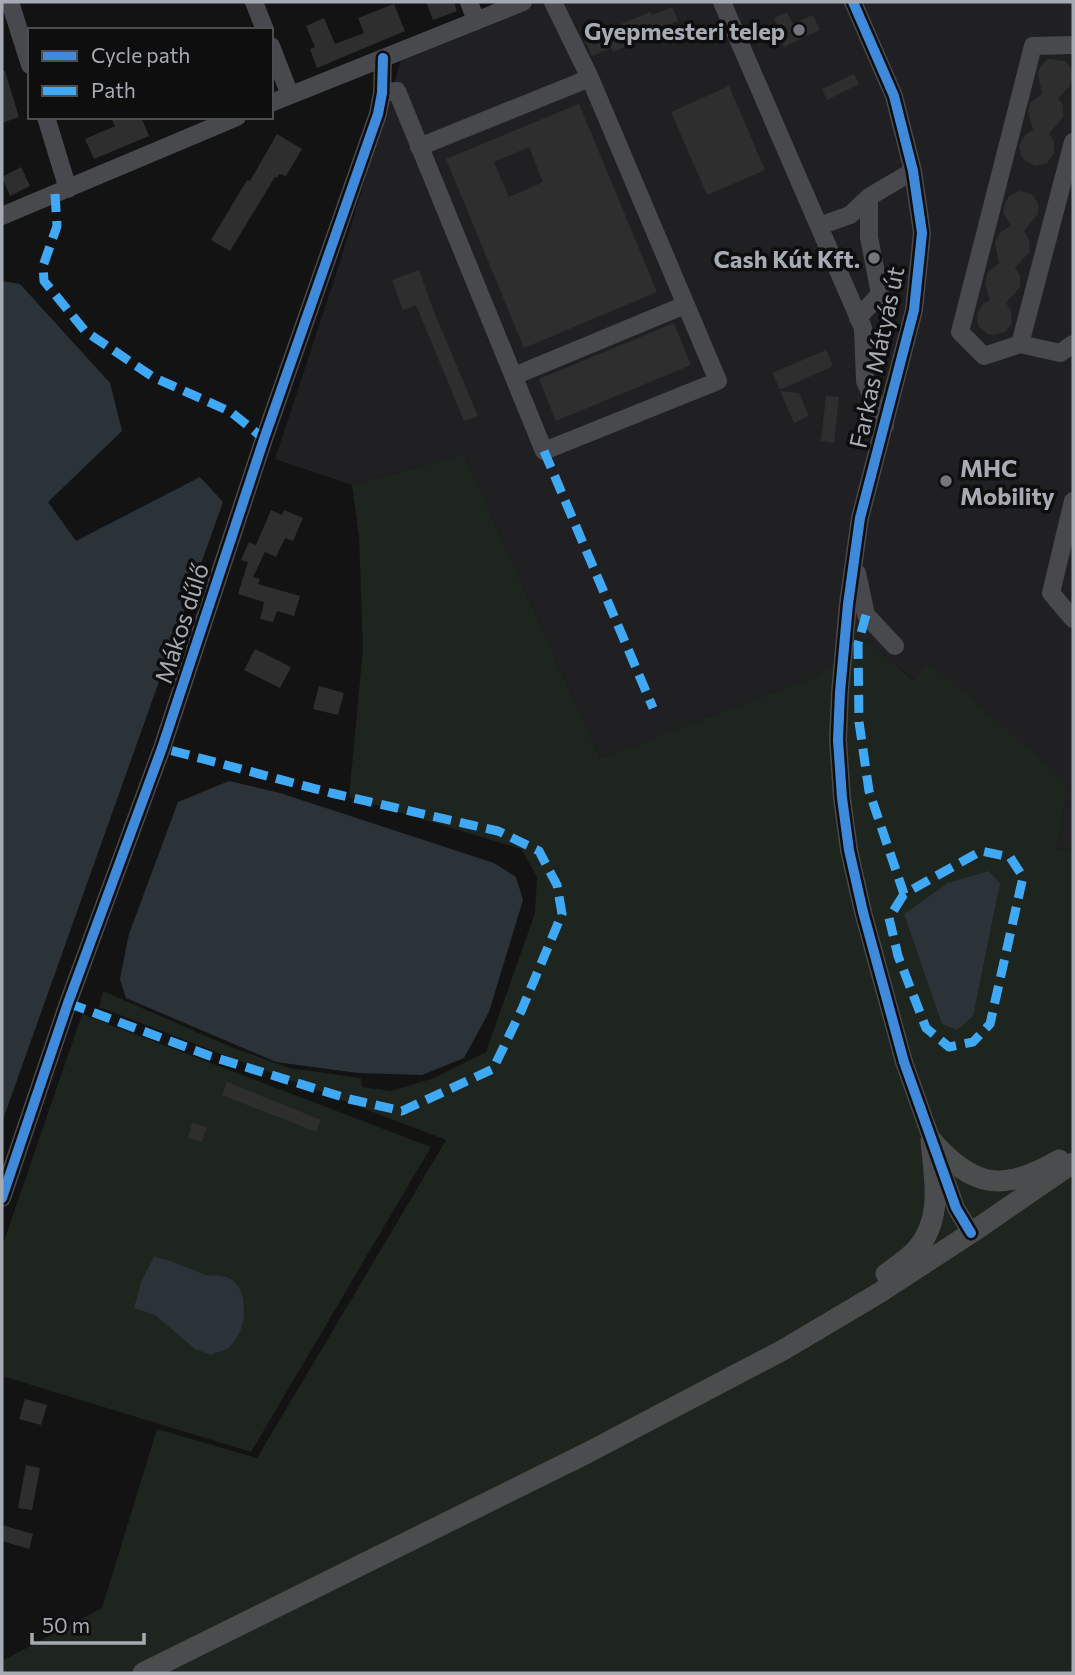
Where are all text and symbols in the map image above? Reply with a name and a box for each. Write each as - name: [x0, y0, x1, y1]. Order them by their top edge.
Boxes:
- place label: Gyepmesteri telep: [584, 16, 785, 45]
- marker: Gyepmesteri telep: [791, 22, 807, 38]
- legend: [28, 28, 273, 119]
- text: Cycle path: [91, 42, 190, 67]
- text: Path: [91, 77, 136, 102]
- place label: Cash Kút Kft.: [713, 244, 860, 273]
- marker: Cash Kút Kft.: [866, 250, 882, 266]
- street label: Farkas Mátyás út: [843, 263, 909, 450]
- place label: MHC Mobility: [960, 453, 1055, 510]
- marker: MHC Mobility: [938, 473, 954, 489]
- street label: Mákos dűlő: [148, 559, 214, 687]
- scale bar: [32, 1602, 144, 1646]
- text: 50 m: [42, 1612, 90, 1637]

